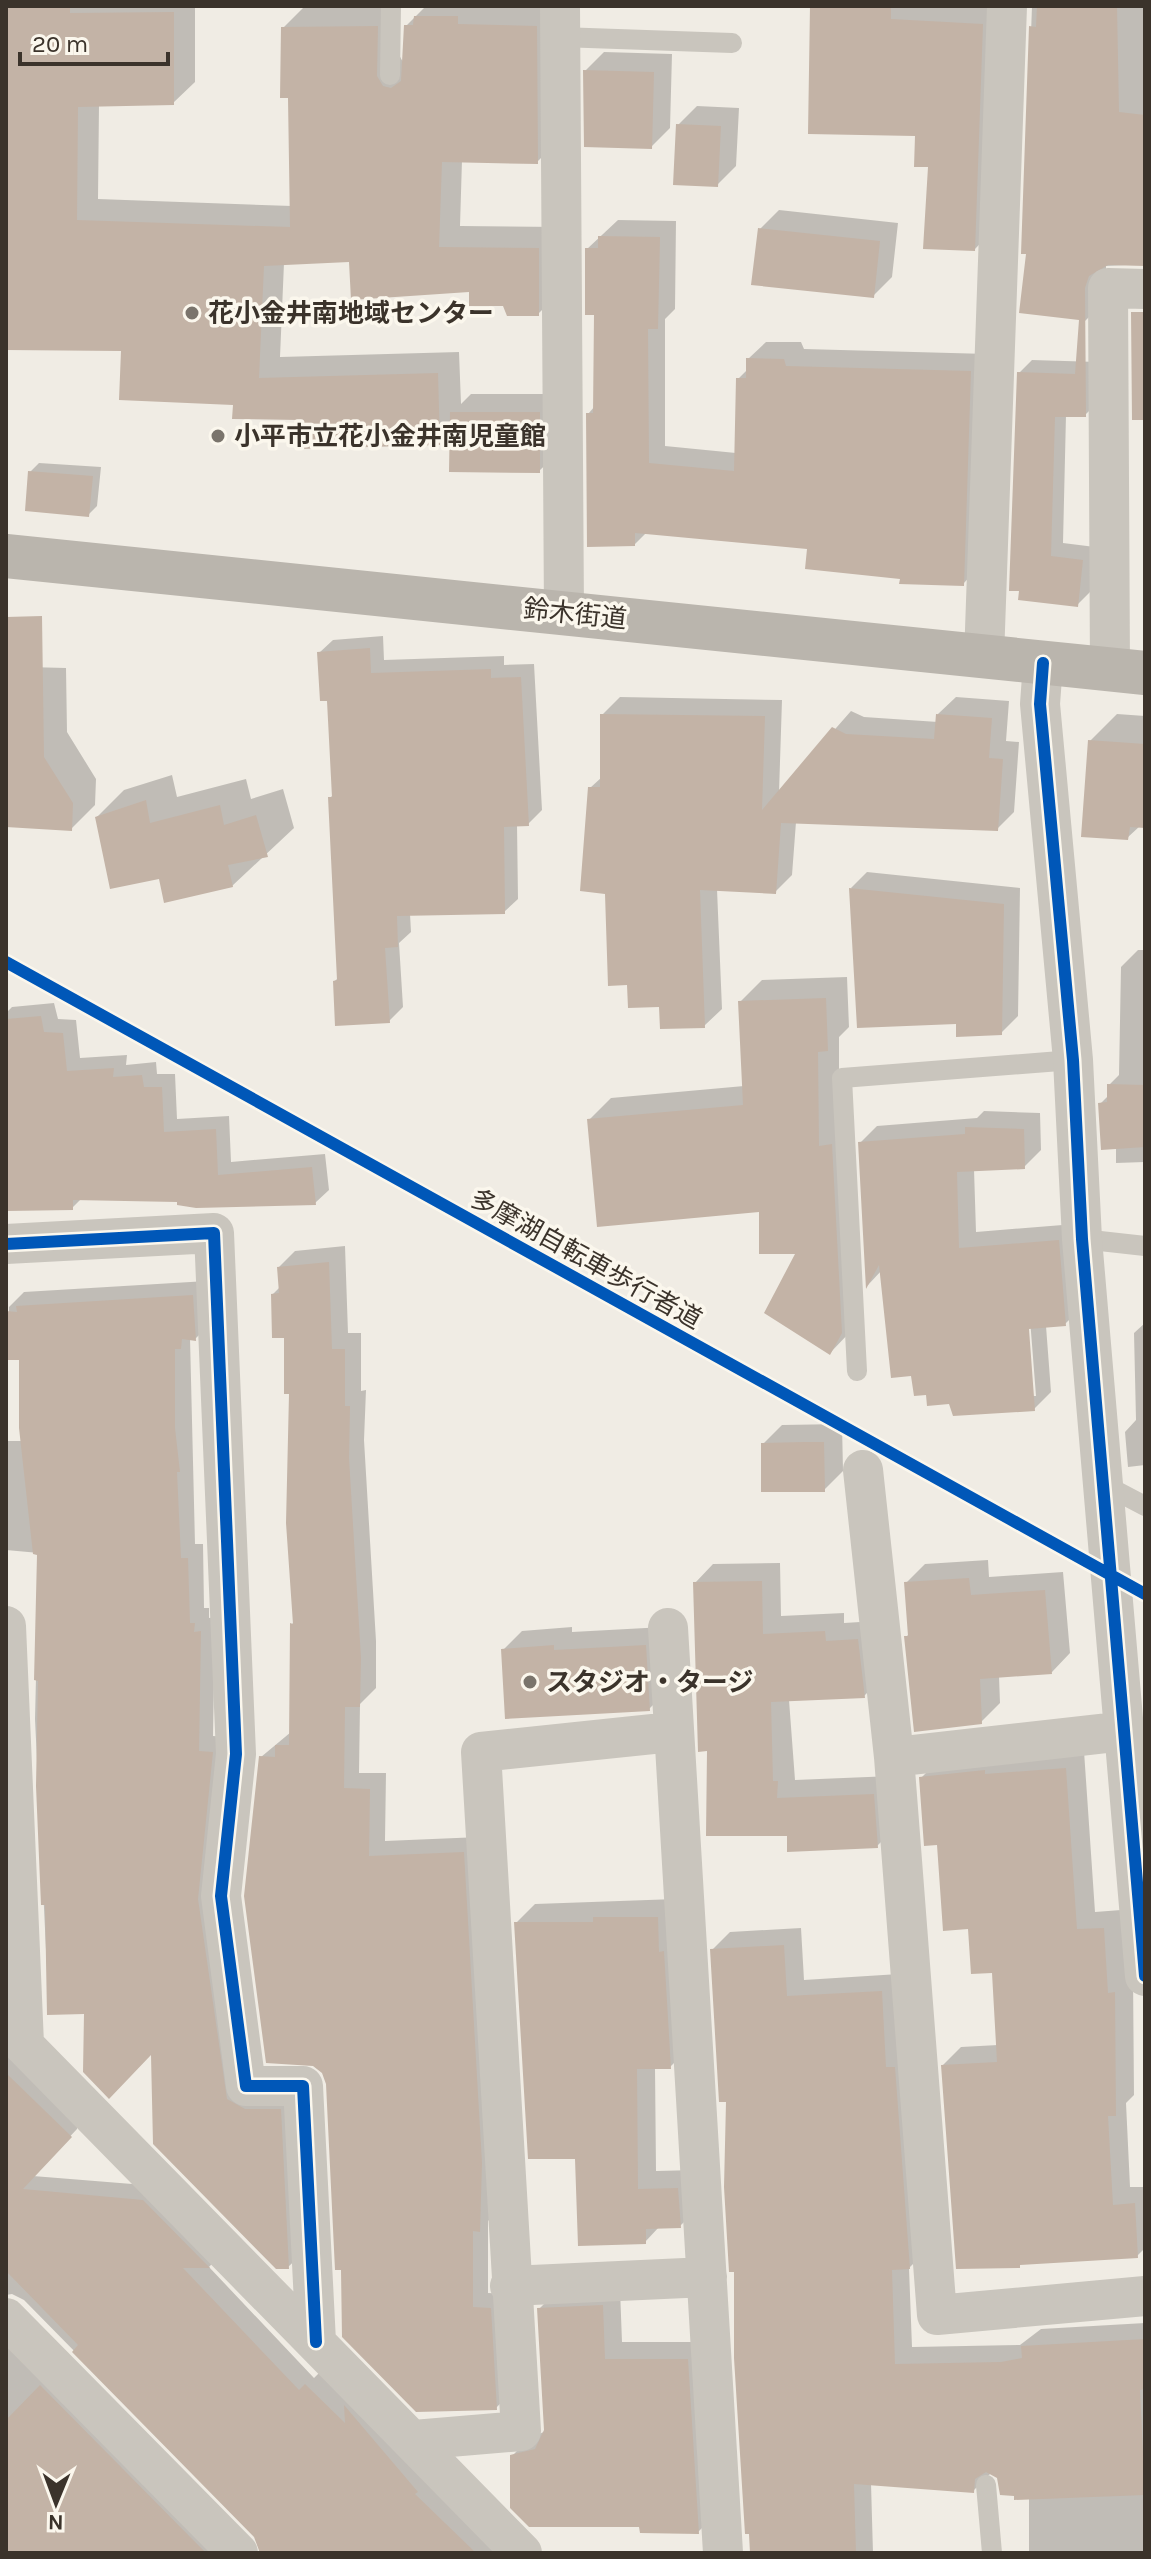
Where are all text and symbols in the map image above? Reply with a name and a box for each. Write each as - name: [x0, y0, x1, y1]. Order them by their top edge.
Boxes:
- scale bar: [20, 16, 168, 66]
- text: 20 m: [32, 30, 88, 58]
- place label: 花小金井南地域センター: [208, 298, 494, 329]
- marker: 花小金井南地域センター: [183, 304, 201, 322]
- place label: 小平市立花小金井南児童館: [234, 421, 546, 452]
- marker: 小平市立花小金井南児童館: [209, 427, 227, 445]
- street label: 鈴木街道: [522, 593, 628, 635]
- street label: 多摩湖自転車歩行者道: [465, 1182, 707, 1336]
- place label: スタジオ・タージ: [546, 1667, 753, 1698]
- marker: スタジオ・タージ: [521, 1673, 539, 1691]
- north arrow: [16, 2463, 96, 2543]
- text: N: [48, 2509, 64, 2535]

